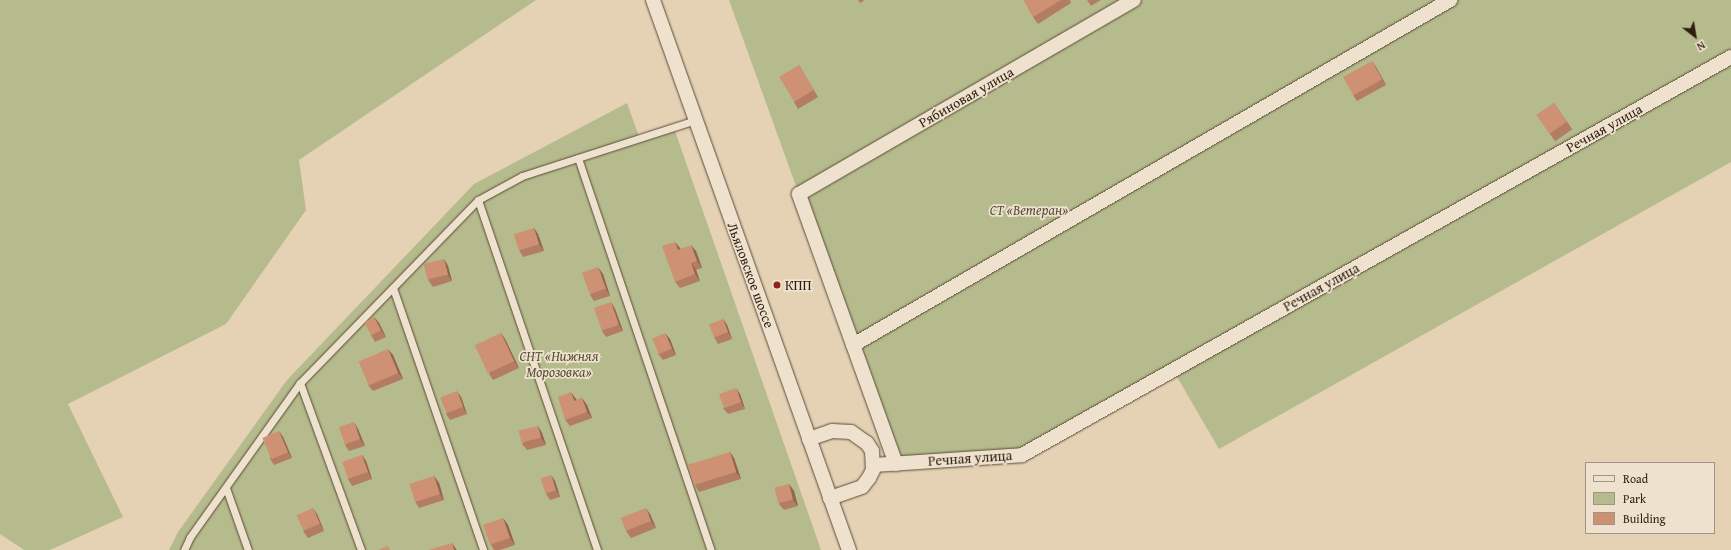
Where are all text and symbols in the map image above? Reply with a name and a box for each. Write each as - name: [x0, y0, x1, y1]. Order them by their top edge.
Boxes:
- north arrow: [1675, 16, 1715, 56]
- text: N: [1694, 38, 1708, 55]
- street label: Рябиновая улица: [916, 63, 1016, 131]
- street label: Речная улица: [1563, 100, 1645, 156]
- park label: СТ «Ветеран»: [990, 202, 1068, 218]
- street label: Льяловское шоссе: [724, 220, 778, 330]
- street label: Речная улица: [1280, 259, 1362, 315]
- place label: КПП: [785, 277, 812, 293]
- marker: КПП: [772, 280, 782, 290]
- park label: СНТ «Нижняя Морозовка»: [519, 348, 599, 380]
- street label: Речная улица: [927, 447, 1013, 469]
- legend: [1585, 462, 1715, 534]
- text: Road: [1623, 470, 1648, 487]
- text: Park: [1623, 490, 1646, 507]
- text: Building: [1623, 510, 1666, 527]

